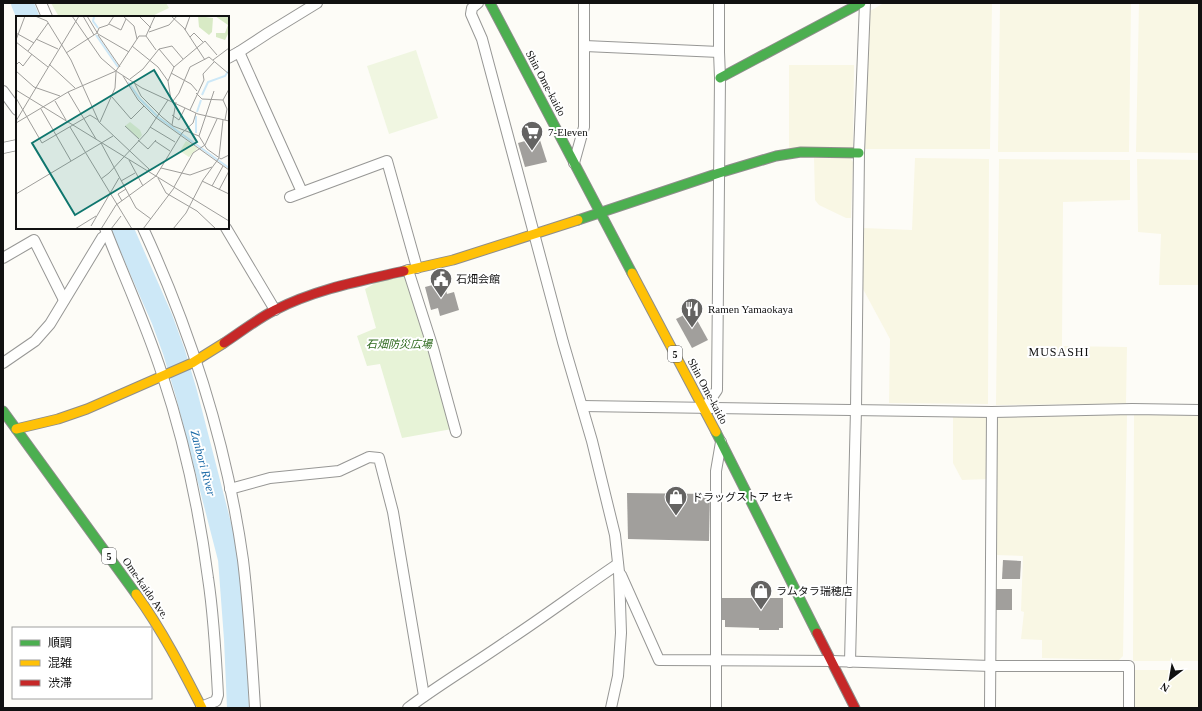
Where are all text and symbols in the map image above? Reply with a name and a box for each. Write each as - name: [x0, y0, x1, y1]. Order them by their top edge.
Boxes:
- inset map: [16, 16, 229, 229]
- street label: Shin Ome-kaido: [524, 48, 569, 118]
- supermarket icon: 7-Eleven: [519, 119, 545, 152]
- place label: 7-Eleven: [548, 126, 588, 138]
- public building icon: 石畑会館: [428, 266, 454, 299]
- place label: 石畑会館: [456, 273, 500, 285]
- restaurant icon: Ramen Yamaokaya: [679, 296, 705, 329]
- place label: Ramen Yamaokaya: [708, 303, 793, 315]
- park label: 石畑防災広場: [366, 338, 434, 350]
- district label: MUSASHI: [1028, 345, 1090, 359]
- road number: 5: [668, 346, 682, 362]
- street label: Shin Ome-kaido: [686, 356, 731, 426]
- water label: Zanbori River: [187, 429, 219, 498]
- shop icon: ドラッグストア セキ: [663, 484, 689, 517]
- place label: ドラッグストア セキ: [692, 491, 794, 503]
- road number: 5: [102, 548, 116, 564]
- street label: Ome-kaido Ave.: [120, 555, 172, 621]
- shop icon: ラムタラ瑞穂店: [748, 578, 774, 611]
- place label: ラムタラ瑞穂店: [776, 585, 853, 597]
- legend: [12, 627, 152, 699]
- text: 順調: [48, 636, 72, 650]
- text: 混雑: [48, 656, 72, 670]
- north arrow: [1150, 659, 1190, 699]
- text: 渋滞: [48, 676, 72, 690]
- text: N: [1158, 680, 1171, 695]

